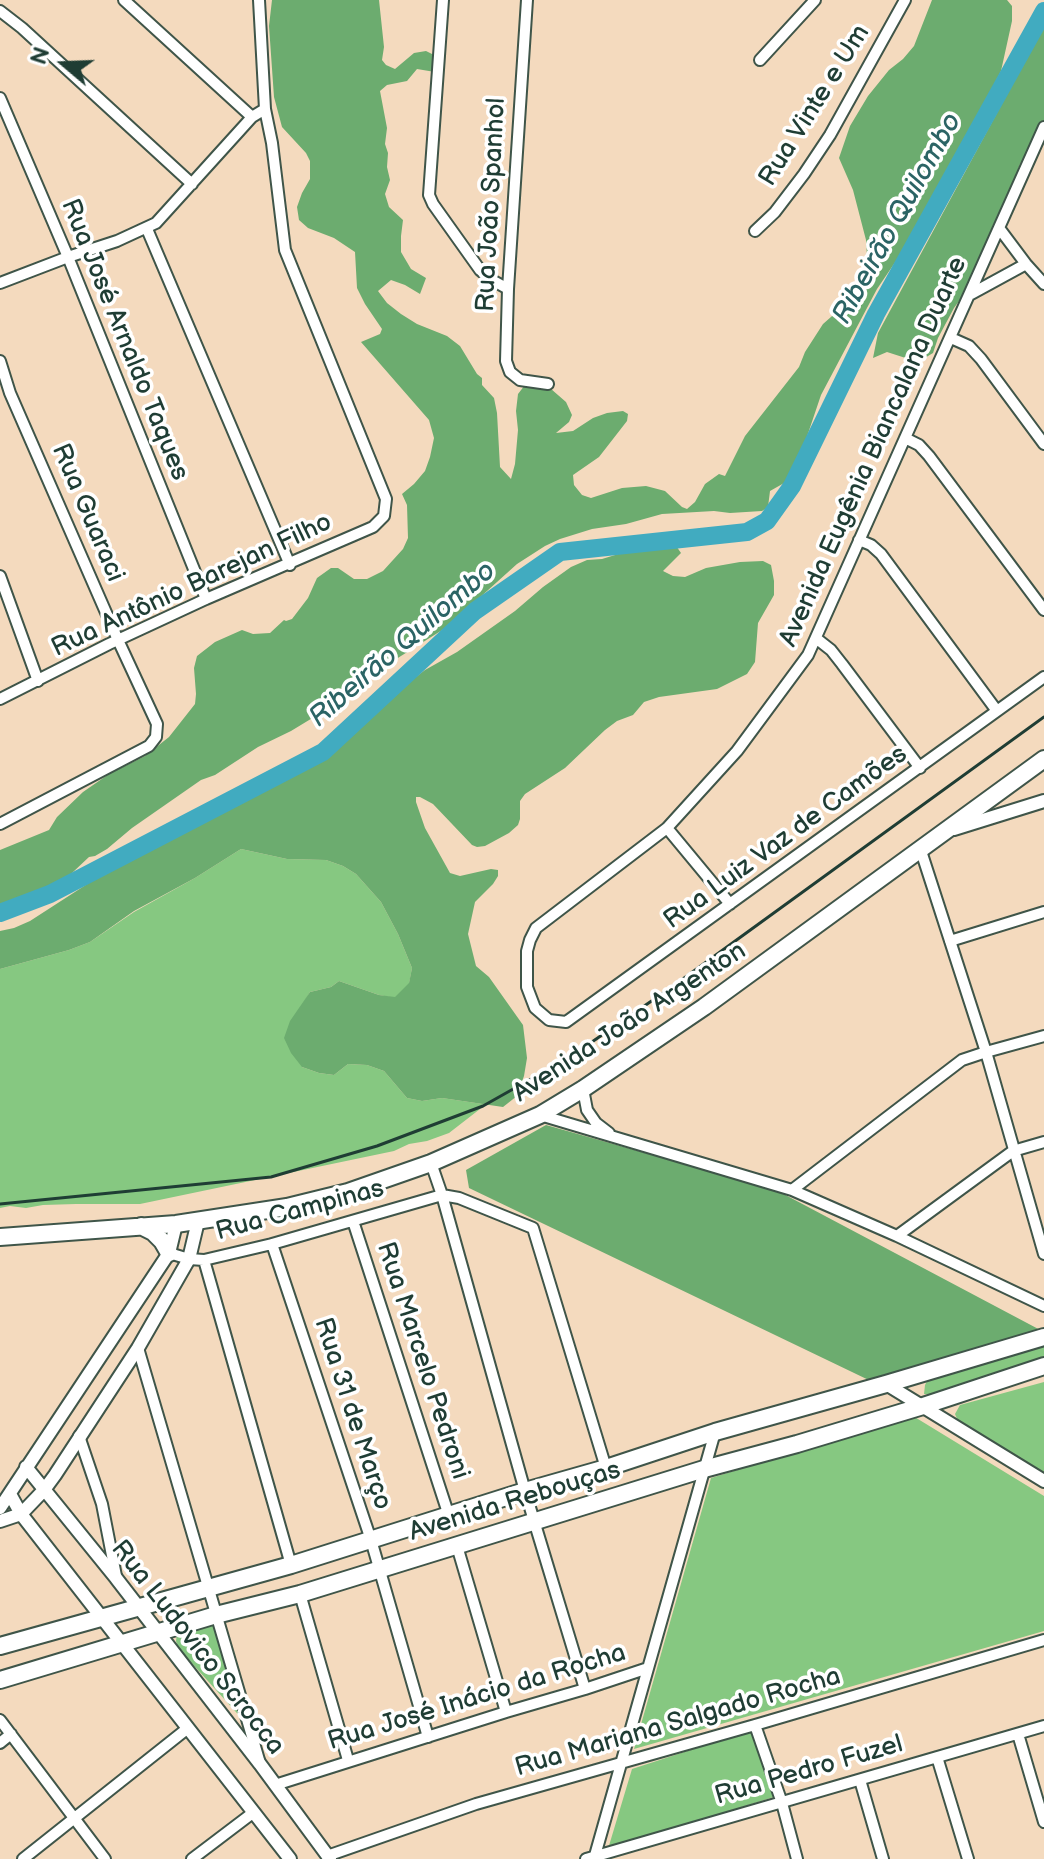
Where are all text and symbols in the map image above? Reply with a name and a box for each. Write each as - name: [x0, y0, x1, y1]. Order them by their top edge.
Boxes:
- street label: Rua Vinte e Um: [753, 20, 877, 192]
- north arrow: [24, 24, 104, 104]
- text: N: [25, 44, 56, 68]
- street label: Rua João Spanhol: [471, 97, 513, 313]
- water label: Ribeirão Quilombo: [826, 108, 970, 330]
- street label: Rua José Arnaldo Taques: [53, 195, 195, 485]
- street label: Avenida Eugênia Biancalana Duarte: [774, 252, 974, 652]
- street label: Rua Guaraci: [44, 439, 130, 587]
- street label: Rua Antônio Barejan Filho: [47, 507, 337, 665]
- water label: Ribeirão Quilombo: [303, 555, 503, 735]
- street label: Rua Luiz Vaz de Camões: [658, 739, 914, 937]
- street label: Avenida João Argenton: [508, 936, 752, 1110]
- street label: Rua Campinas: [212, 1174, 388, 1248]
- street label: Rua Marcelo Pedroni: [369, 1239, 475, 1483]
- street label: Rua 31 de Março: [306, 1314, 398, 1514]
- street label: Avenida Rebouças: [406, 1455, 624, 1549]
- street label: Rua Ludovico Scrocca: [104, 1535, 290, 1761]
- street label: Rua José Inácio da Rocha: [324, 1638, 630, 1758]
- street label: Rua Mariana Salgado Rocha: [512, 1662, 844, 1784]
- street label: Rua Pedro Fuzel: [711, 1729, 907, 1813]

